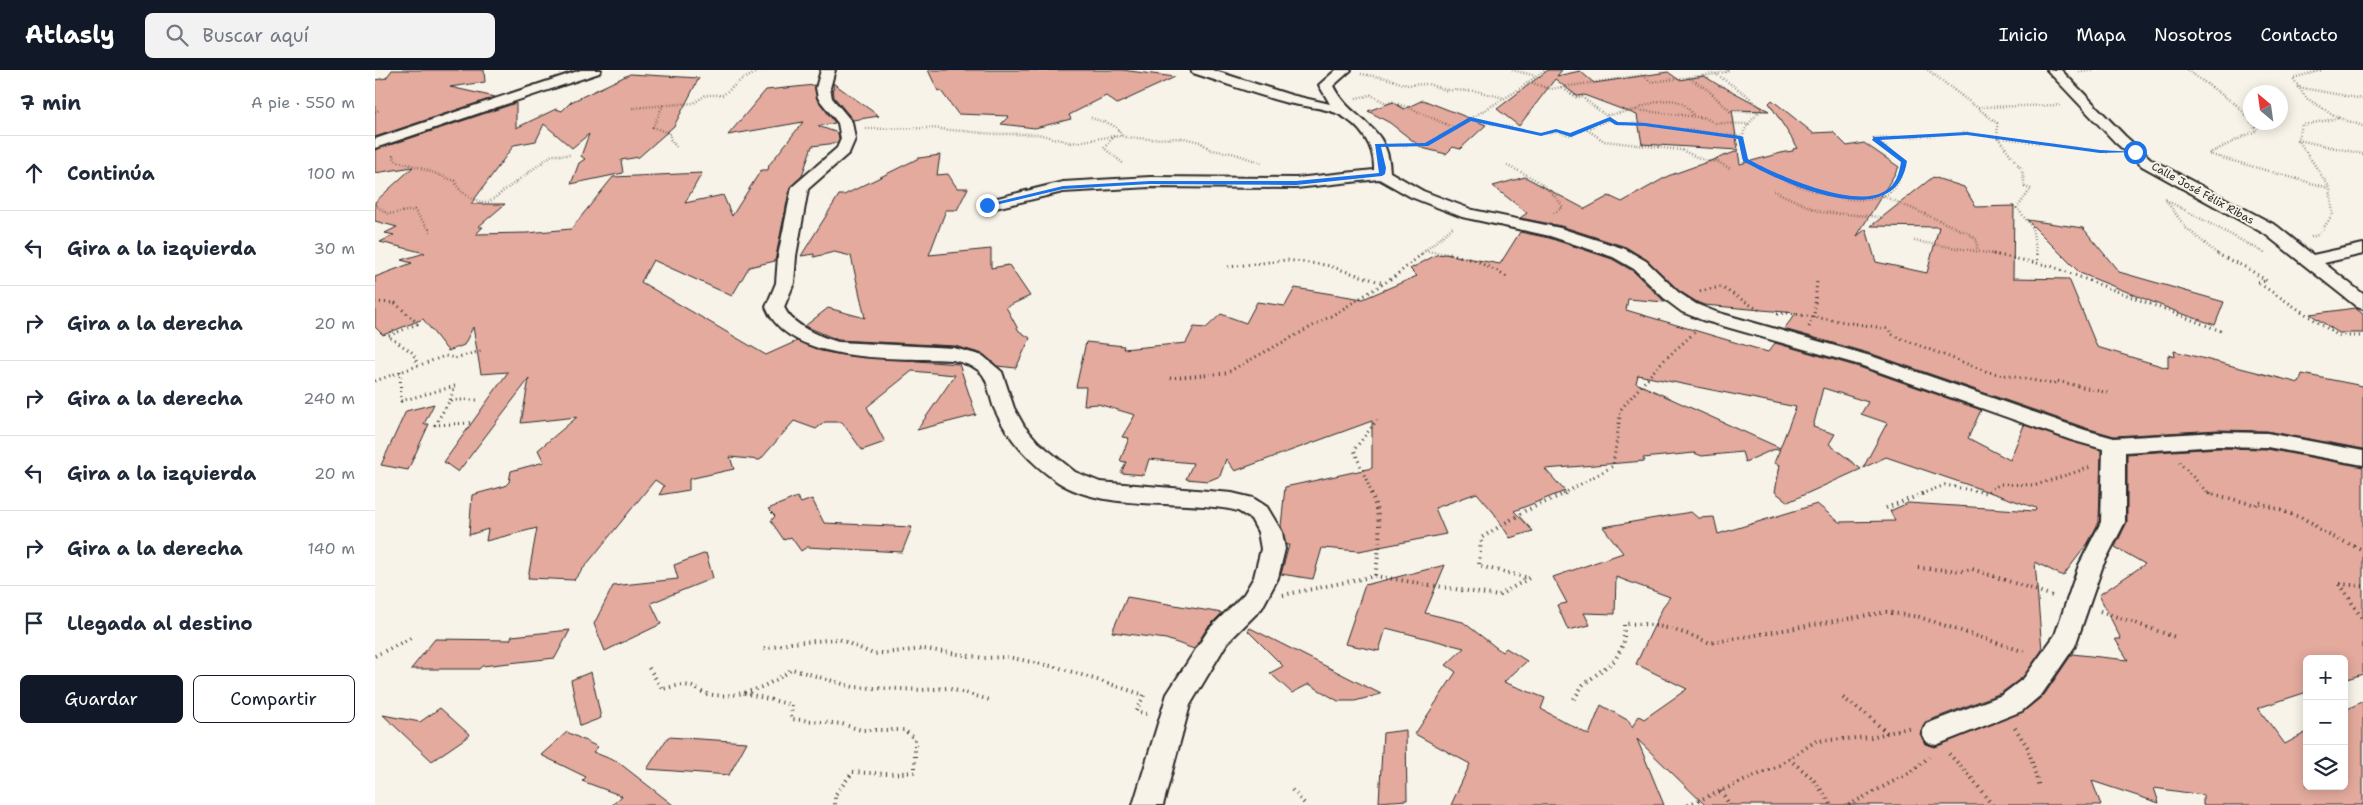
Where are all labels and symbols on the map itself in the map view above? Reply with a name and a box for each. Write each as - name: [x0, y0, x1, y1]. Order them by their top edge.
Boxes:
- north arrow: [2243, 85, 2288, 130]
- route start: [2124, 141, 2147, 164]
- street label: Calle José Félix Ribas: [2149, 159, 2257, 228]
- route end: [976, 194, 999, 217]

